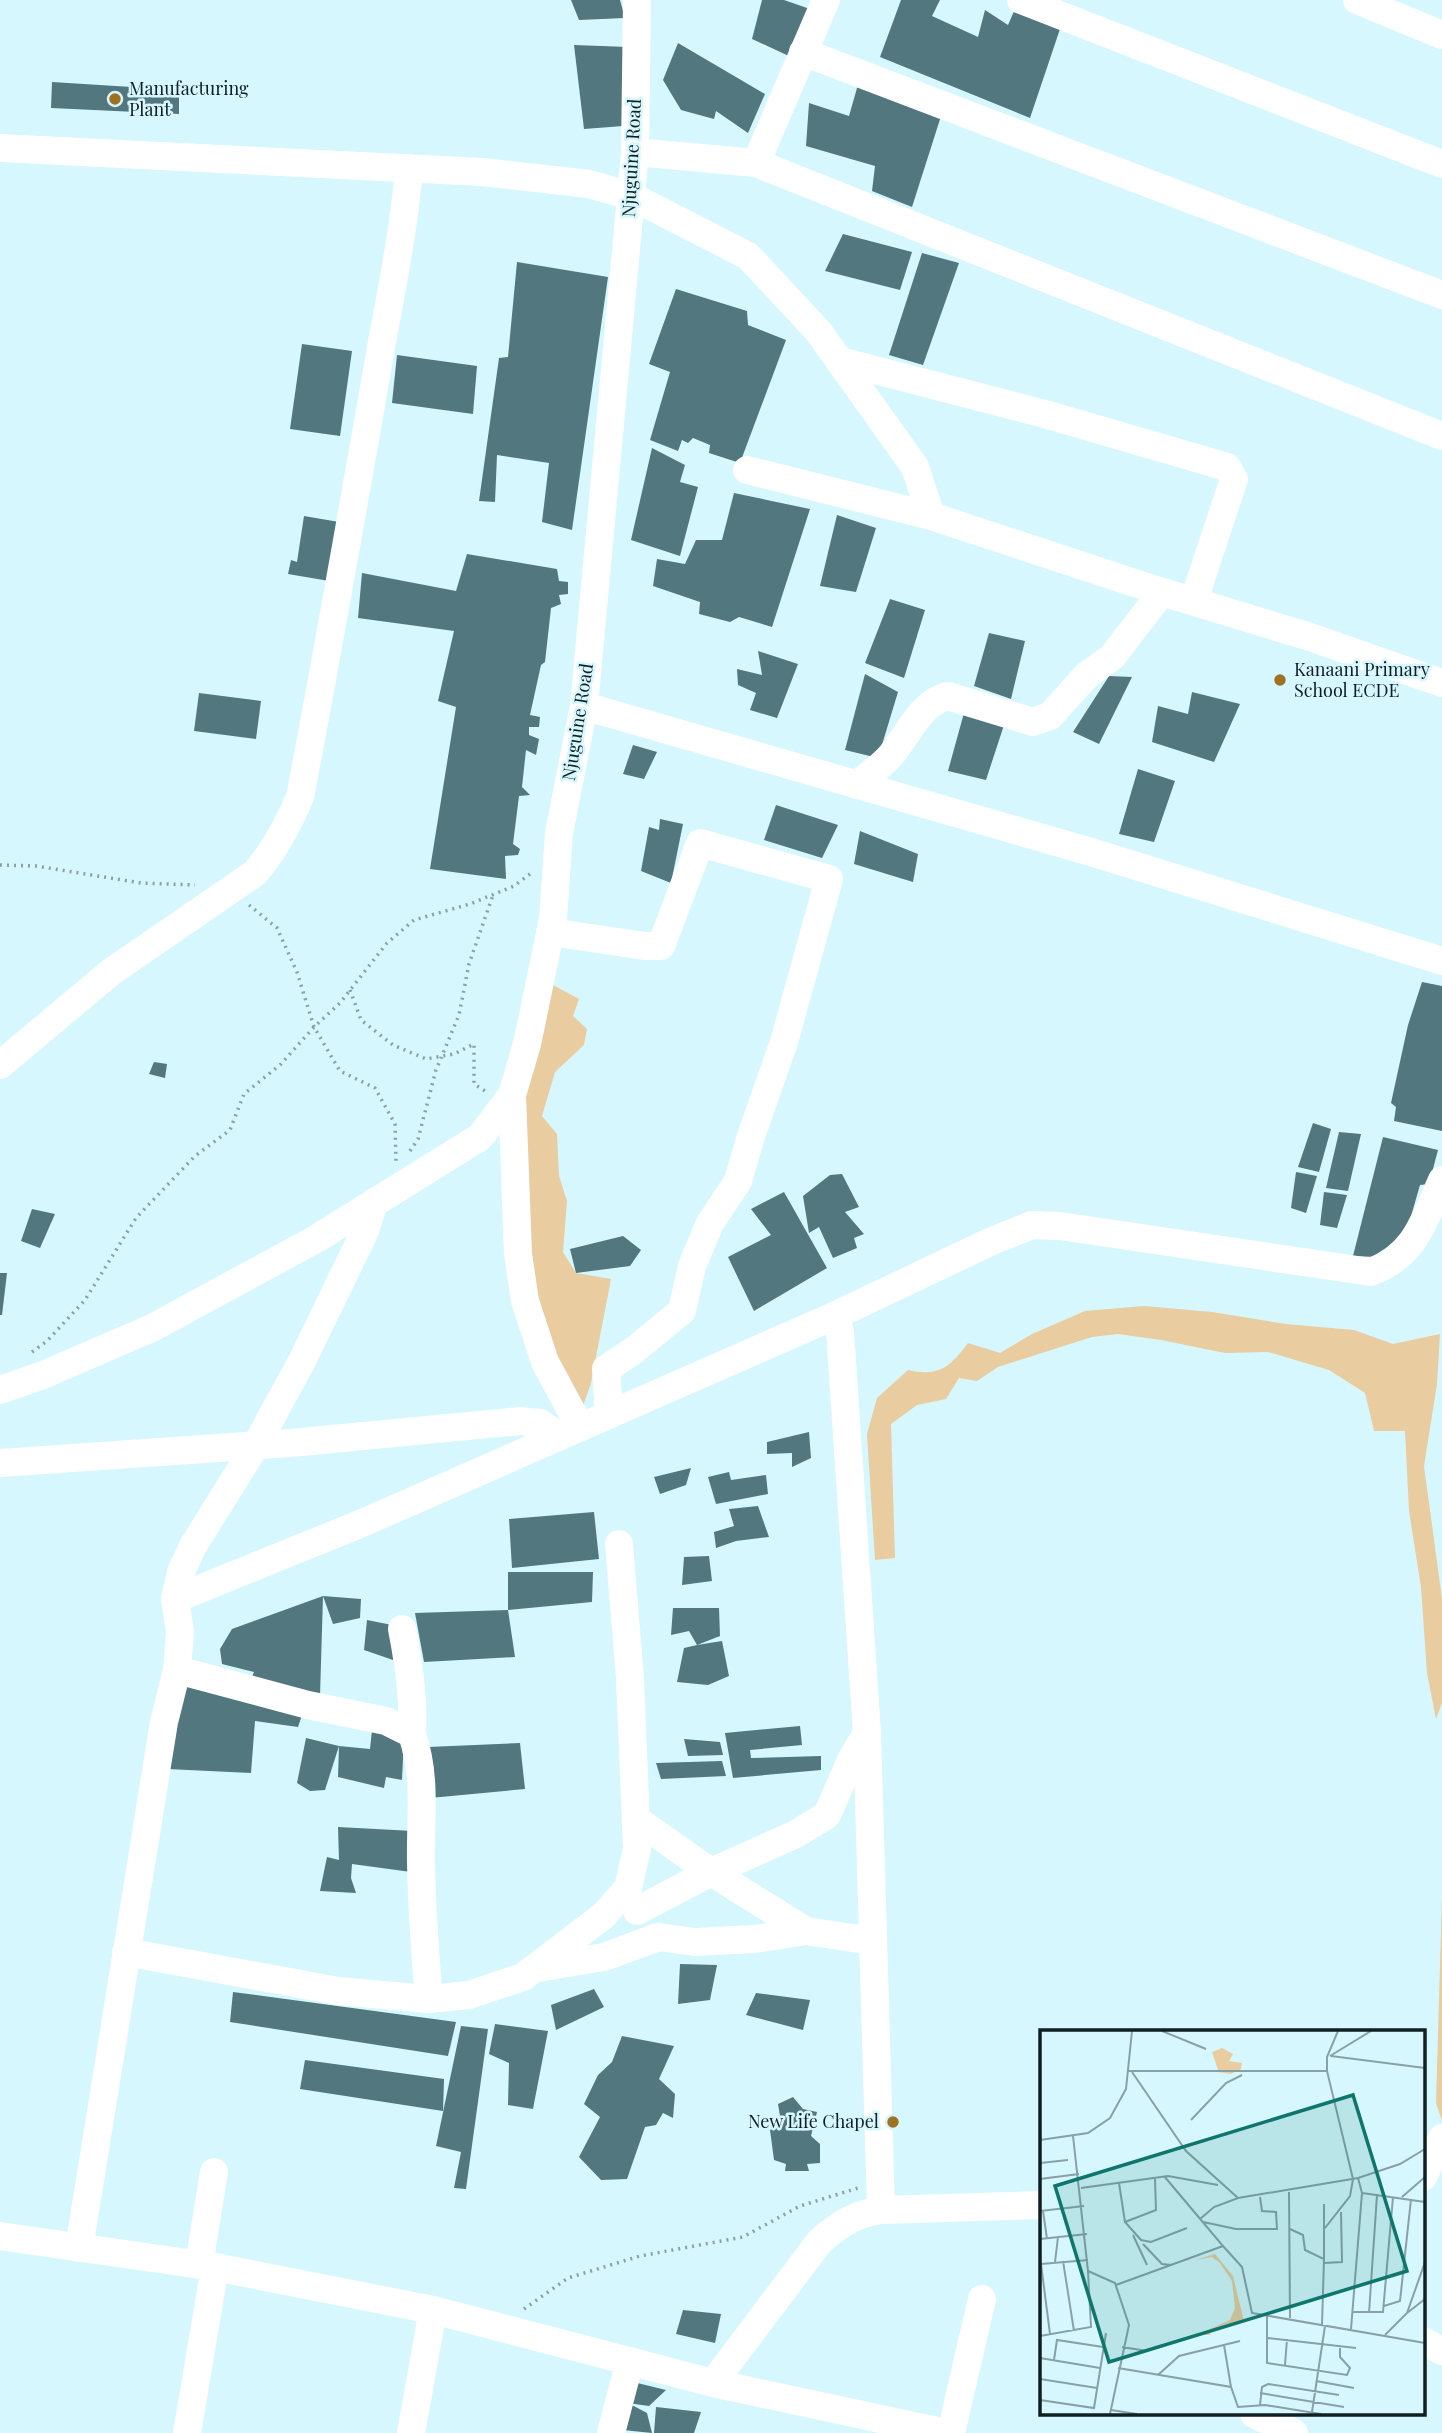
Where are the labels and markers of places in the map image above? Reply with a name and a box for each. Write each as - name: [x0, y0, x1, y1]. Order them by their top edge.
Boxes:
- place label: Manufacturing Plant: [129, 76, 249, 121]
- marker: Manufacturing Plant: [107, 91, 123, 107]
- place label: Kanaani Primary School ECDE: [1294, 657, 1430, 702]
- marker: Kanaani Primary School ECDE: [1272, 672, 1288, 688]
- place label: New Life Chapel: [748, 2109, 879, 2133]
- marker: New Life Chapel: [885, 2114, 901, 2130]

